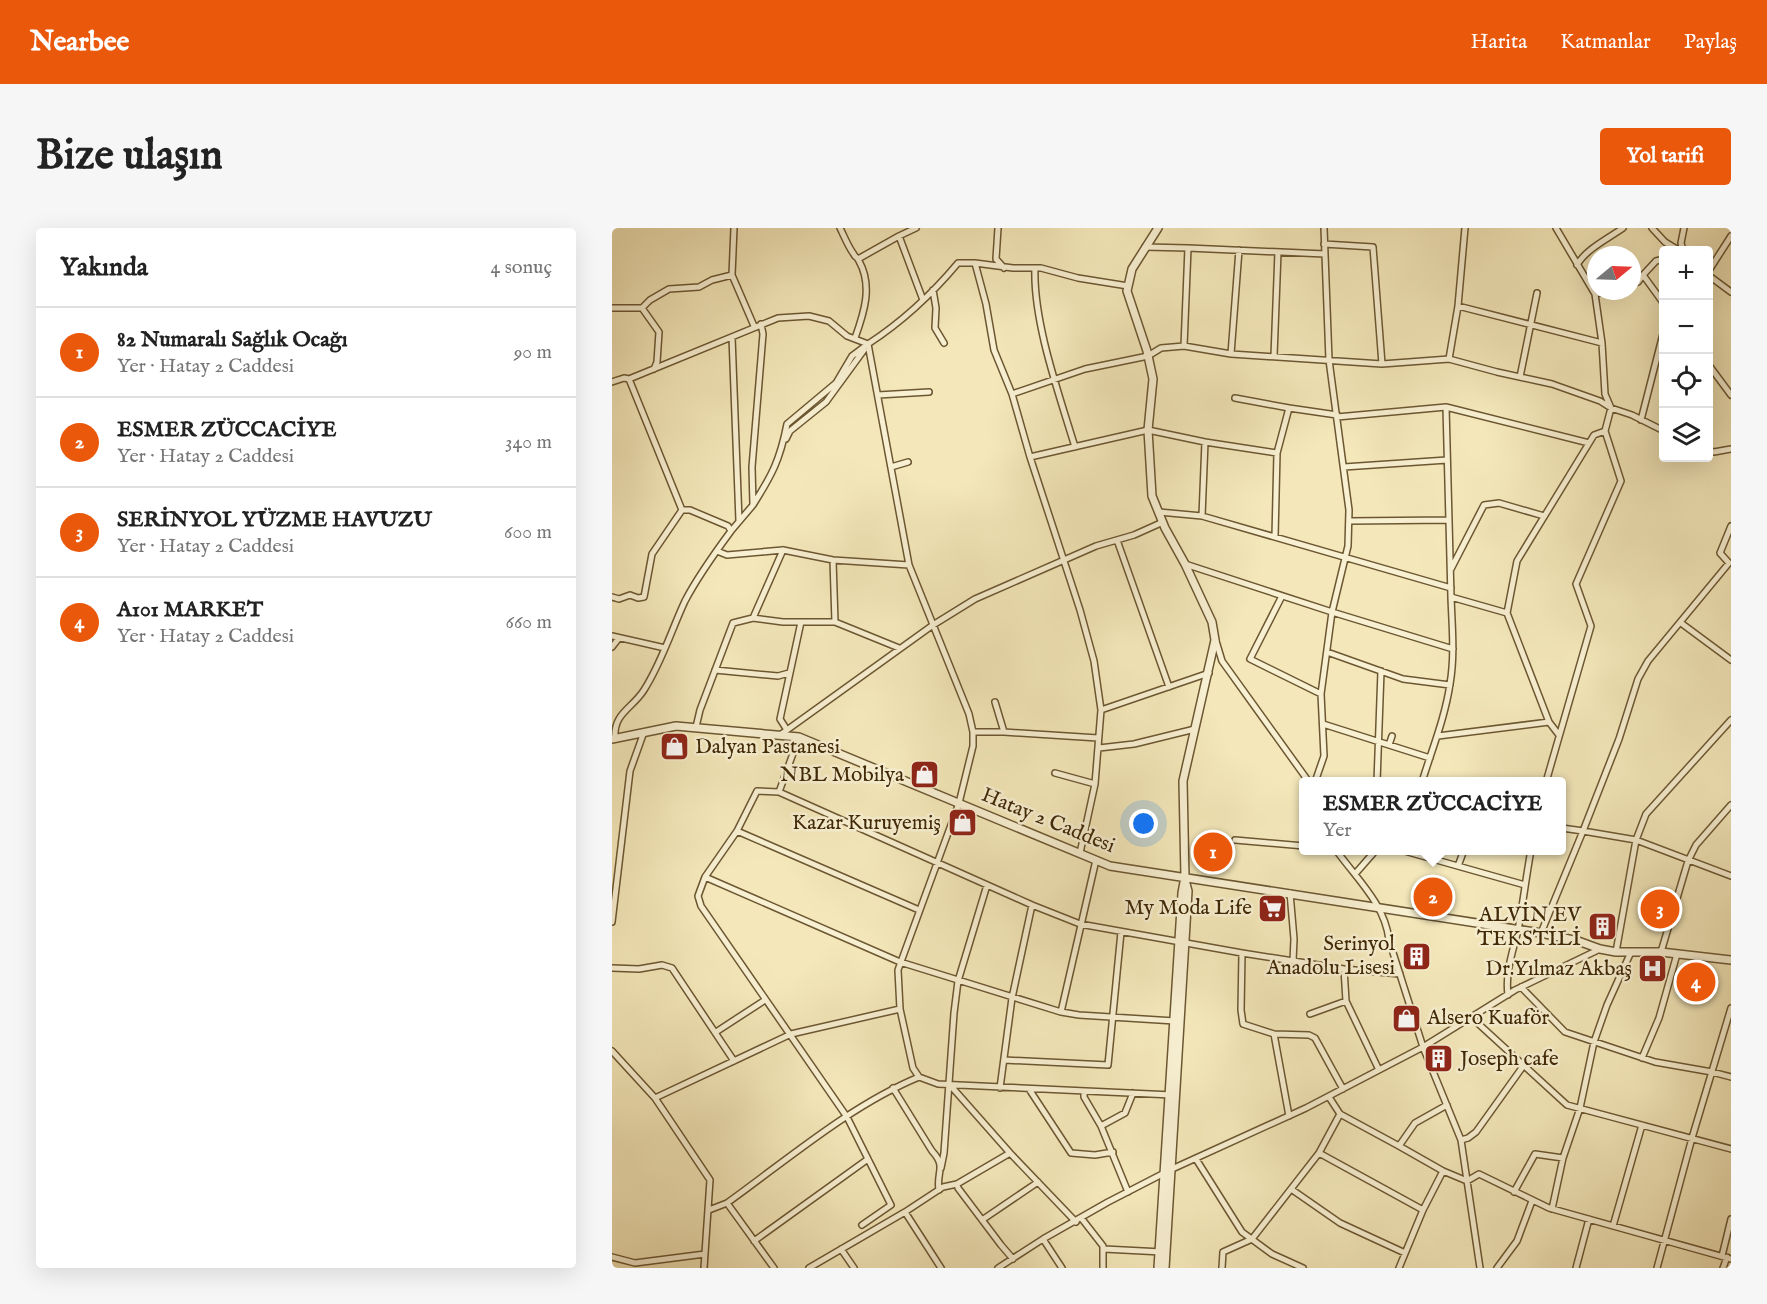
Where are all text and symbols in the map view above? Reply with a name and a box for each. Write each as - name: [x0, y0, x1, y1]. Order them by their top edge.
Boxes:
- text: Nearbee: [30, 25, 129, 60]
- text: Harita: [1471, 29, 1527, 56]
- text: Katmanlar: [1560, 29, 1651, 56]
- text: Paylaş: [1684, 29, 1737, 56]
- button: Yol tarifi: [1600, 128, 1731, 185]
- text: Bize ulaşın: [36, 130, 223, 183]
- north arrow: [1587, 246, 1641, 300]
- map controls: [1659, 246, 1713, 462]
- button: +: [1659, 246, 1713, 300]
- text: Yakında: [60, 251, 148, 284]
- text: 4 sonuç: [491, 255, 552, 280]
- button: −: [1659, 300, 1713, 354]
- text: 82 Numaralı Sağlık Ocağı: [117, 326, 348, 354]
- text: 1: [76, 340, 83, 365]
- text: 90 m: [514, 340, 552, 365]
- text: Yer · Hatay 2 Caddesi: [117, 354, 294, 379]
- button: locate: [1659, 354, 1713, 408]
- button: layers: [1659, 408, 1713, 462]
- text: ESMER ZÜCCACİYE: [117, 416, 337, 444]
- text: 2: [75, 430, 84, 455]
- text: 340 m: [505, 430, 552, 455]
- text: Yer · Hatay 2 Caddesi: [117, 444, 294, 469]
- text: SERİNYOL YÜZME HAVUZU: [117, 506, 432, 534]
- text: 3: [76, 520, 83, 545]
- text: 600 m: [504, 520, 552, 545]
- text: Yer · Hatay 2 Caddesi: [117, 534, 294, 559]
- text: A101 MARKET: [117, 596, 263, 624]
- text: 4: [75, 610, 84, 635]
- text: 660 m: [505, 610, 552, 635]
- text: Yer · Hatay 2 Caddesi: [117, 624, 294, 649]
- shop icon: Dalyan Pastanesi: [658, 731, 690, 763]
- place label: Dalyan Pastanesi: [695, 734, 840, 761]
- shop icon: NBL Mobilya: [909, 759, 941, 791]
- place label: NBL Mobilya: [780, 762, 905, 789]
- popup: [1299, 777, 1566, 855]
- street label: Hatay 2 Caddesi: [977, 782, 1119, 860]
- text: ESMER ZÜCCACİYE: [1323, 790, 1542, 818]
- shop icon: Kazar Kuruyemiş: [946, 807, 978, 839]
- your location: [1129, 809, 1158, 838]
- place label: Kazar Kuruyemiş: [792, 810, 941, 837]
- text: Yer: [1323, 818, 1352, 843]
- pin: 1: [1194, 830, 1232, 874]
- pin: 2: [1414, 874, 1452, 920]
- pin: 3: [1640, 886, 1680, 932]
- supermarket icon: My Moda Life: [1257, 892, 1289, 924]
- place label: My Moda Life: [1124, 895, 1252, 922]
- place label: ALVİN EV TEKSTİLİ: [1477, 902, 1582, 953]
- building icon: ALVİN EV TEKSTİLİ: [1586, 911, 1618, 943]
- place label: Serinyol Anadolu Lisesi: [1265, 931, 1395, 982]
- building icon: Serinyol Anadolu Lisesi: [1400, 940, 1432, 972]
- hospital icon: Dr.Yılmaz Akbaş: [1637, 953, 1669, 985]
- place label: Dr.Yılmaz Akbaş: [1485, 956, 1632, 983]
- pin: 4: [1676, 960, 1716, 1005]
- shop icon: Alsero Kuaför: [1390, 1002, 1422, 1034]
- place label: Alsero Kuaför: [1426, 1005, 1549, 1032]
- building icon: Joseph cafe: [1423, 1043, 1455, 1075]
- place label: Joseph cafe: [1458, 1046, 1559, 1073]

